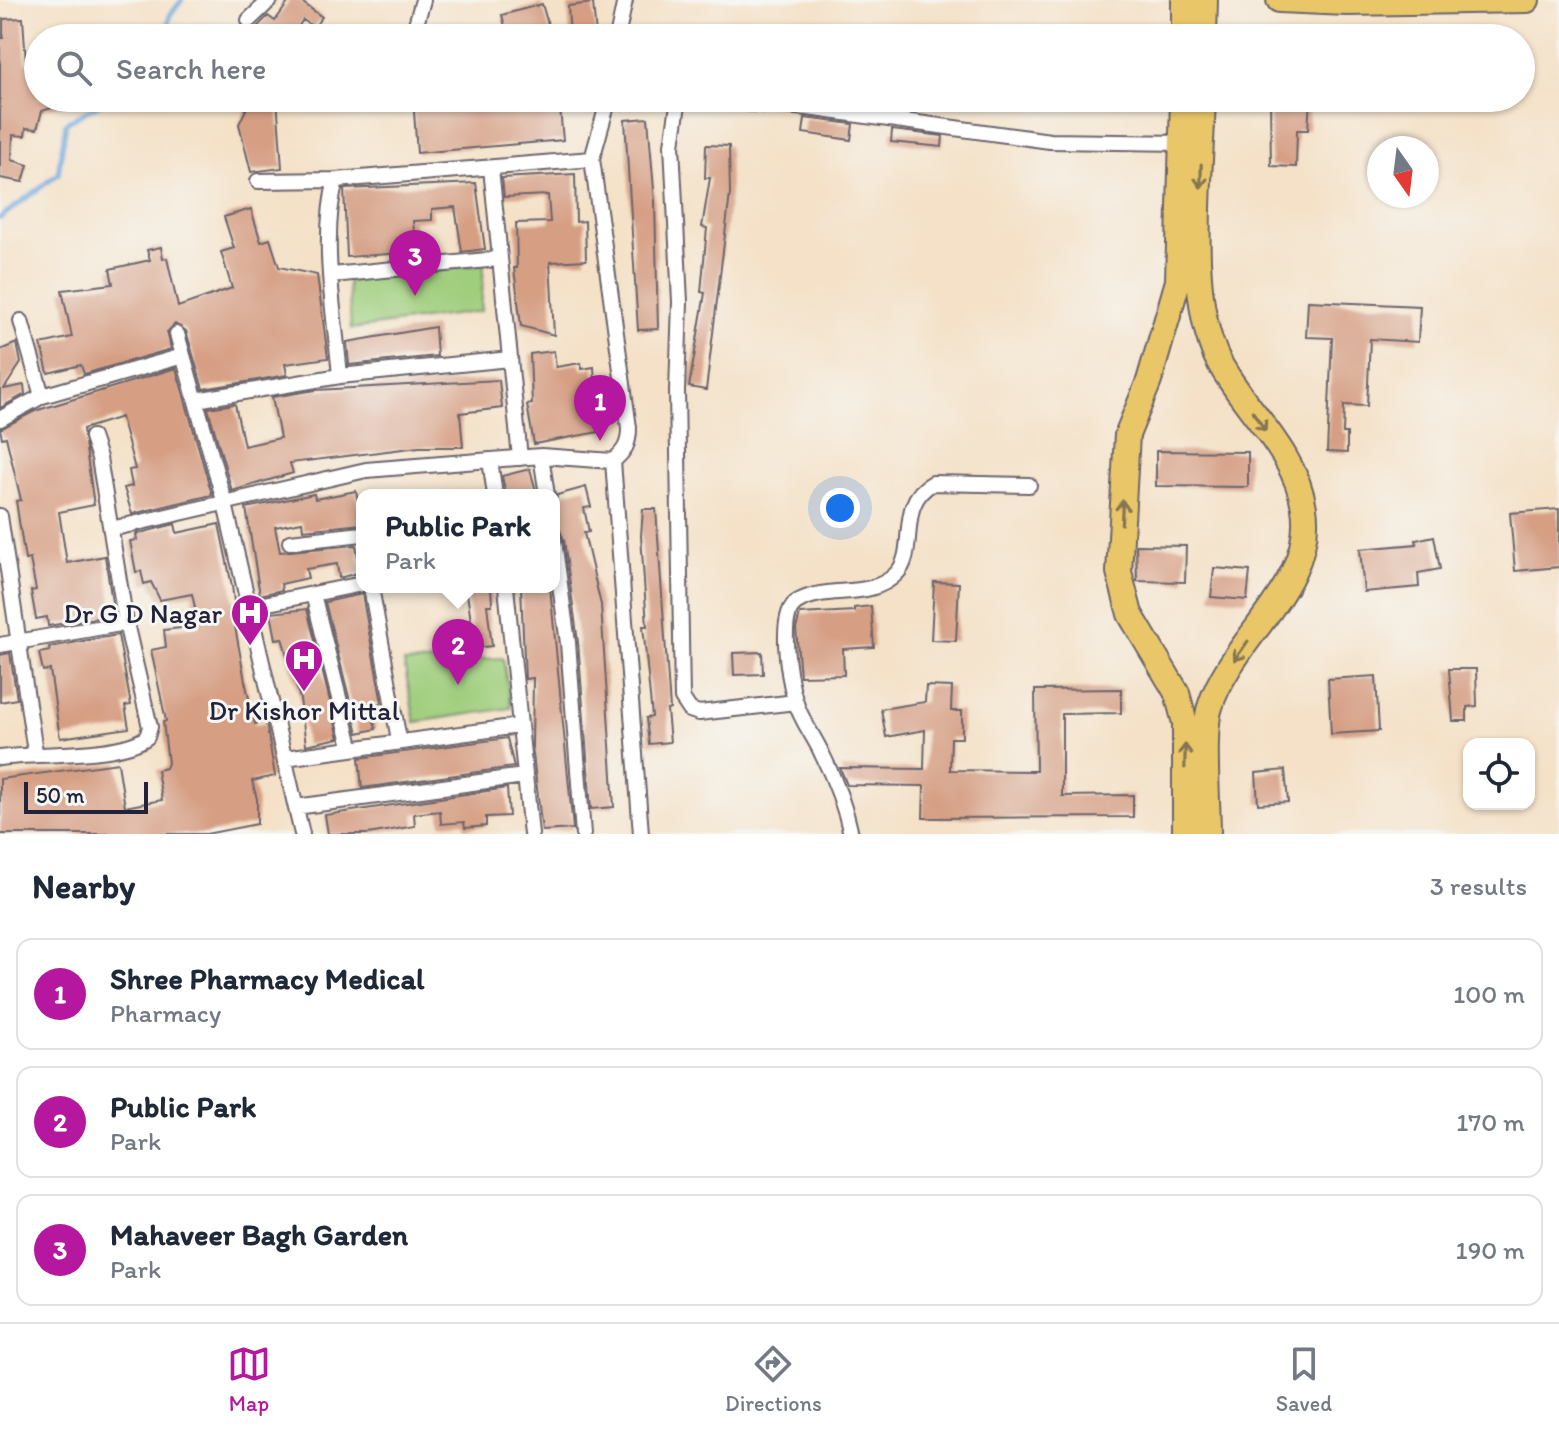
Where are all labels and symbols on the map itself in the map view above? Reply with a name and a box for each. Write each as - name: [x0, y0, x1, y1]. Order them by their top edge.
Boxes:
- north arrow: [1367, 136, 1439, 208]
- one-way arrow: [1193, 162, 1209, 189]
- pin: 3: [389, 230, 441, 296]
- pin: 1: [574, 375, 626, 441]
- one-way arrow: [1251, 409, 1267, 431]
- your location: [820, 488, 860, 528]
- one-way arrow: [1115, 499, 1130, 526]
- hospital icon: Dr G D Nagar: [229, 592, 271, 647]
- place label: Dr G D Nagar: [63, 596, 222, 630]
- pin: 2: [432, 619, 484, 685]
- hospital icon: Dr Kishor Mittal: [283, 638, 325, 693]
- one-way arrow: [1233, 639, 1249, 661]
- place label: Dr Kishor Mittal: [208, 693, 400, 727]
- one-way arrow: [1177, 743, 1193, 770]
- scale bar: [24, 778, 148, 814]

